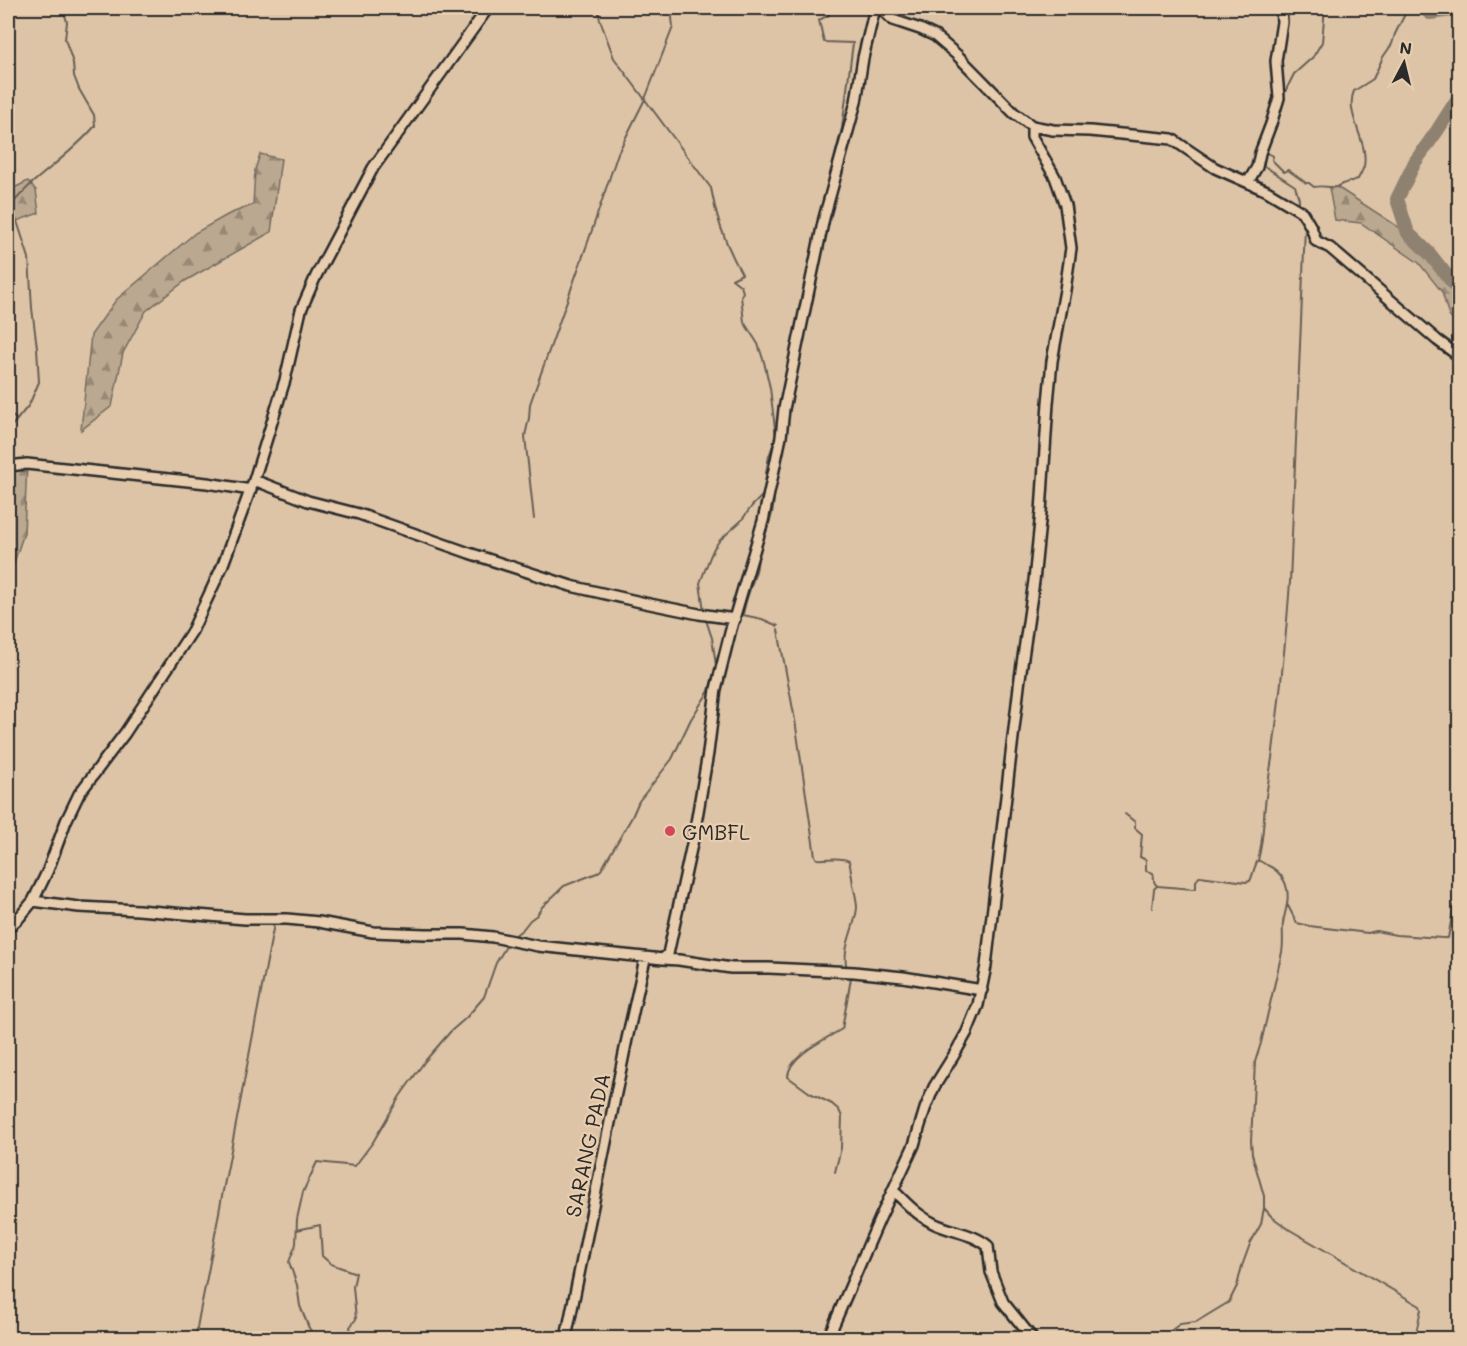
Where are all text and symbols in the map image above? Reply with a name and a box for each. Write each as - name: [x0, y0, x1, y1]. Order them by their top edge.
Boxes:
- north arrow: [1374, 33, 1434, 93]
- text: N: [1399, 36, 1413, 59]
- place label: GMBFL: [682, 818, 750, 845]
- marker: GMBFL: [663, 824, 677, 838]
- street label: SARANG PADA: [559, 1070, 615, 1220]

